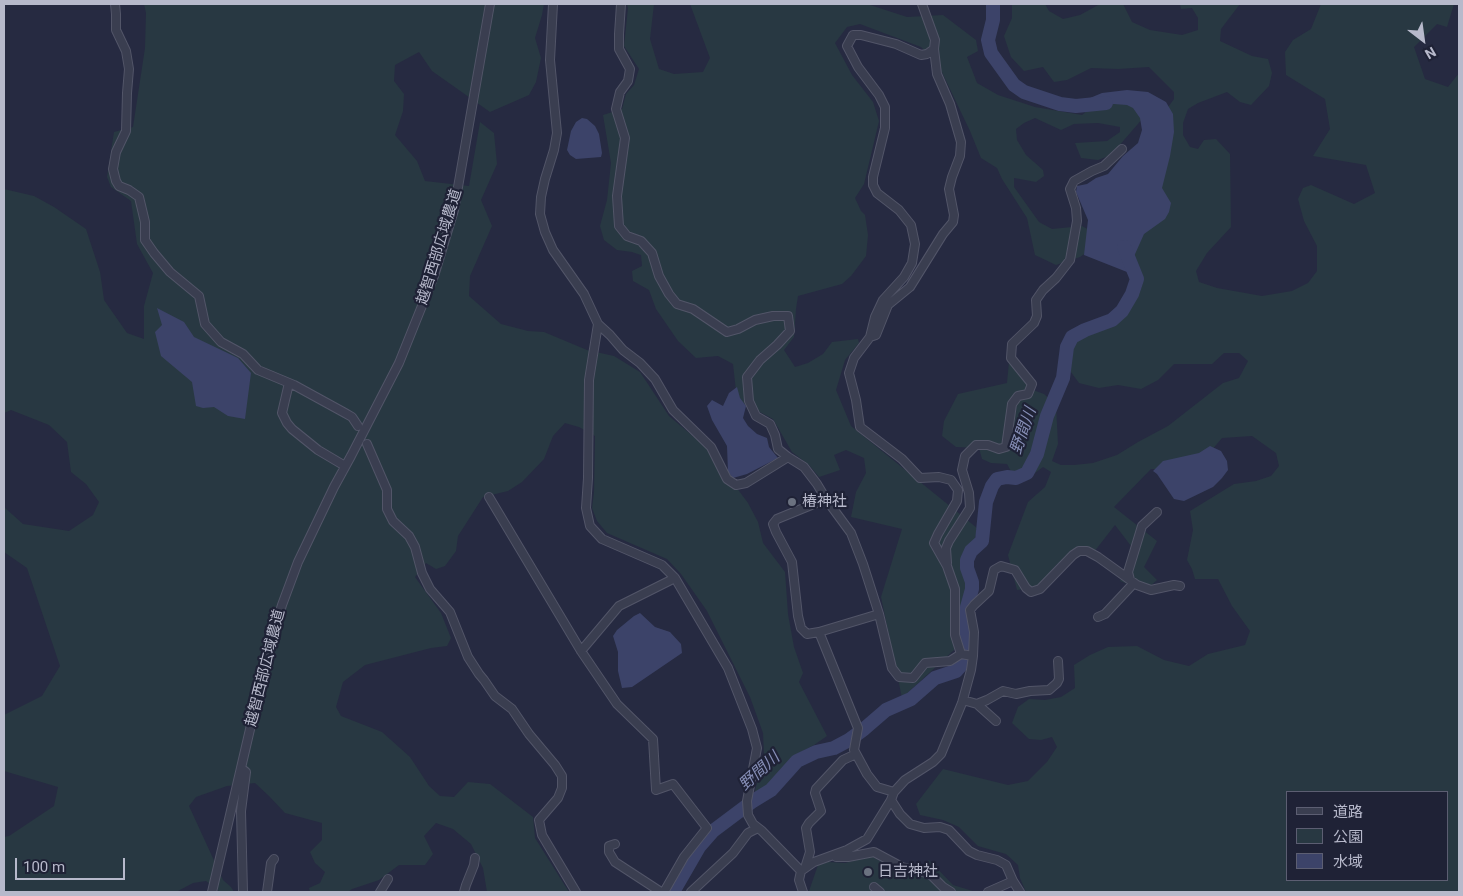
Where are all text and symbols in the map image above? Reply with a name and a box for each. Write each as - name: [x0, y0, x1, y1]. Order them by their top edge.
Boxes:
- north arrow: [1398, 15, 1448, 65]
- text: N: [1422, 44, 1439, 62]
- street label: 越智西部広域農道: [414, 187, 466, 307]
- water label: 野間川: [1007, 405, 1041, 457]
- place label: 椿神社: [802, 493, 847, 511]
- marker: 椿神社: [786, 496, 798, 508]
- street label: 越智西部広域農道: [243, 608, 289, 728]
- water label: 野間川: [736, 749, 784, 795]
- legend: [1286, 791, 1448, 881]
- text: 道路: [1333, 803, 1363, 821]
- text: 公園: [1333, 828, 1363, 846]
- scale bar: [18, 848, 128, 880]
- text: 水域: [1333, 853, 1363, 871]
- text: 100 m: [23, 858, 65, 876]
- place label: 日吉神社: [878, 863, 938, 881]
- marker: 日吉神社: [862, 866, 874, 878]

